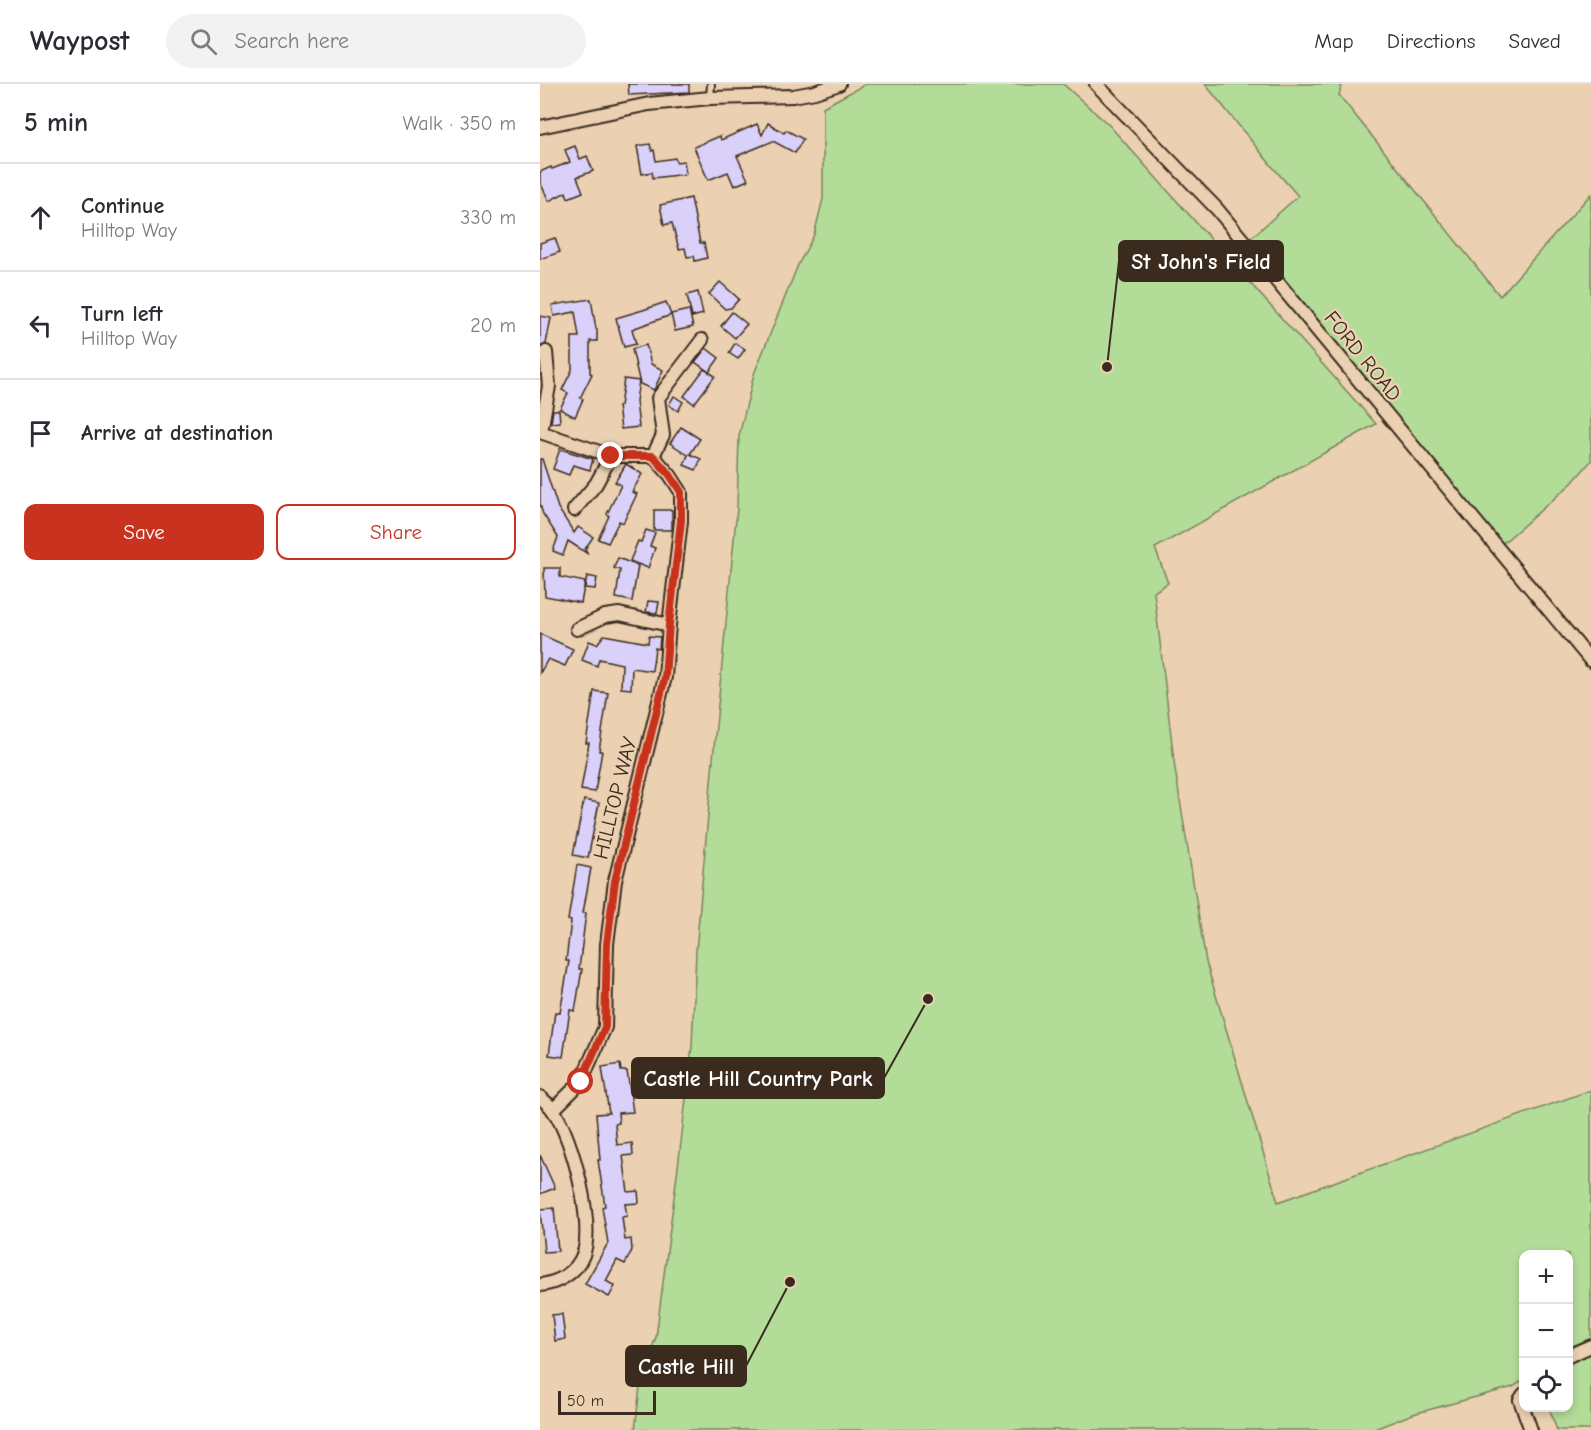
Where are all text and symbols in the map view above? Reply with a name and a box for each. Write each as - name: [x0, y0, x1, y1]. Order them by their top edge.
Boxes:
- search box: [166, 14, 586, 68]
- text: Waypost: [30, 25, 130, 57]
- icon: search: [187, 25, 220, 58]
- text: Search here: [235, 28, 349, 54]
- text: Map: [1314, 29, 1354, 53]
- text: Directions: [1387, 29, 1476, 53]
- text: Saved: [1509, 29, 1561, 53]
- text: 5 min: [24, 108, 88, 138]
- text: Walk · 350 m: [402, 112, 516, 135]
- text: Continue: [81, 193, 164, 219]
- icon: ahead: [24, 201, 57, 234]
- text: 330 m: [460, 206, 516, 229]
- text: Hilltop Way: [81, 219, 177, 242]
- callout: St John's Field: [1119, 241, 1283, 281]
- text: St John's Field: [1131, 249, 1271, 275]
- text: Turn left: [81, 301, 163, 327]
- street label: FORD ROAD: [1319, 306, 1407, 406]
- icon: left: [24, 309, 57, 342]
- text: 20 m: [470, 314, 516, 337]
- text: Hilltop Way: [81, 327, 177, 350]
- icon: arrive: [24, 417, 57, 450]
- text: Arrive at destination: [81, 420, 273, 446]
- route end: [597, 442, 623, 468]
- button: Save: [24, 504, 264, 560]
- button: Share: [276, 504, 516, 560]
- street label: HILLTOP WAY: [588, 734, 642, 862]
- callout: Castle Hill Country Park: [632, 1058, 884, 1098]
- text: Castle Hill Country Park: [644, 1066, 873, 1092]
- route start: [567, 1068, 593, 1094]
- map controls: [1519, 1250, 1573, 1412]
- button: +: [1519, 1250, 1573, 1304]
- button: −: [1519, 1304, 1573, 1358]
- callout: Castle Hill: [626, 1346, 746, 1386]
- text: Castle Hill: [638, 1354, 734, 1380]
- button: locate: [1519, 1358, 1573, 1412]
- scale bar: [558, 1388, 656, 1416]
- text: 50 m: [567, 1392, 604, 1410]

